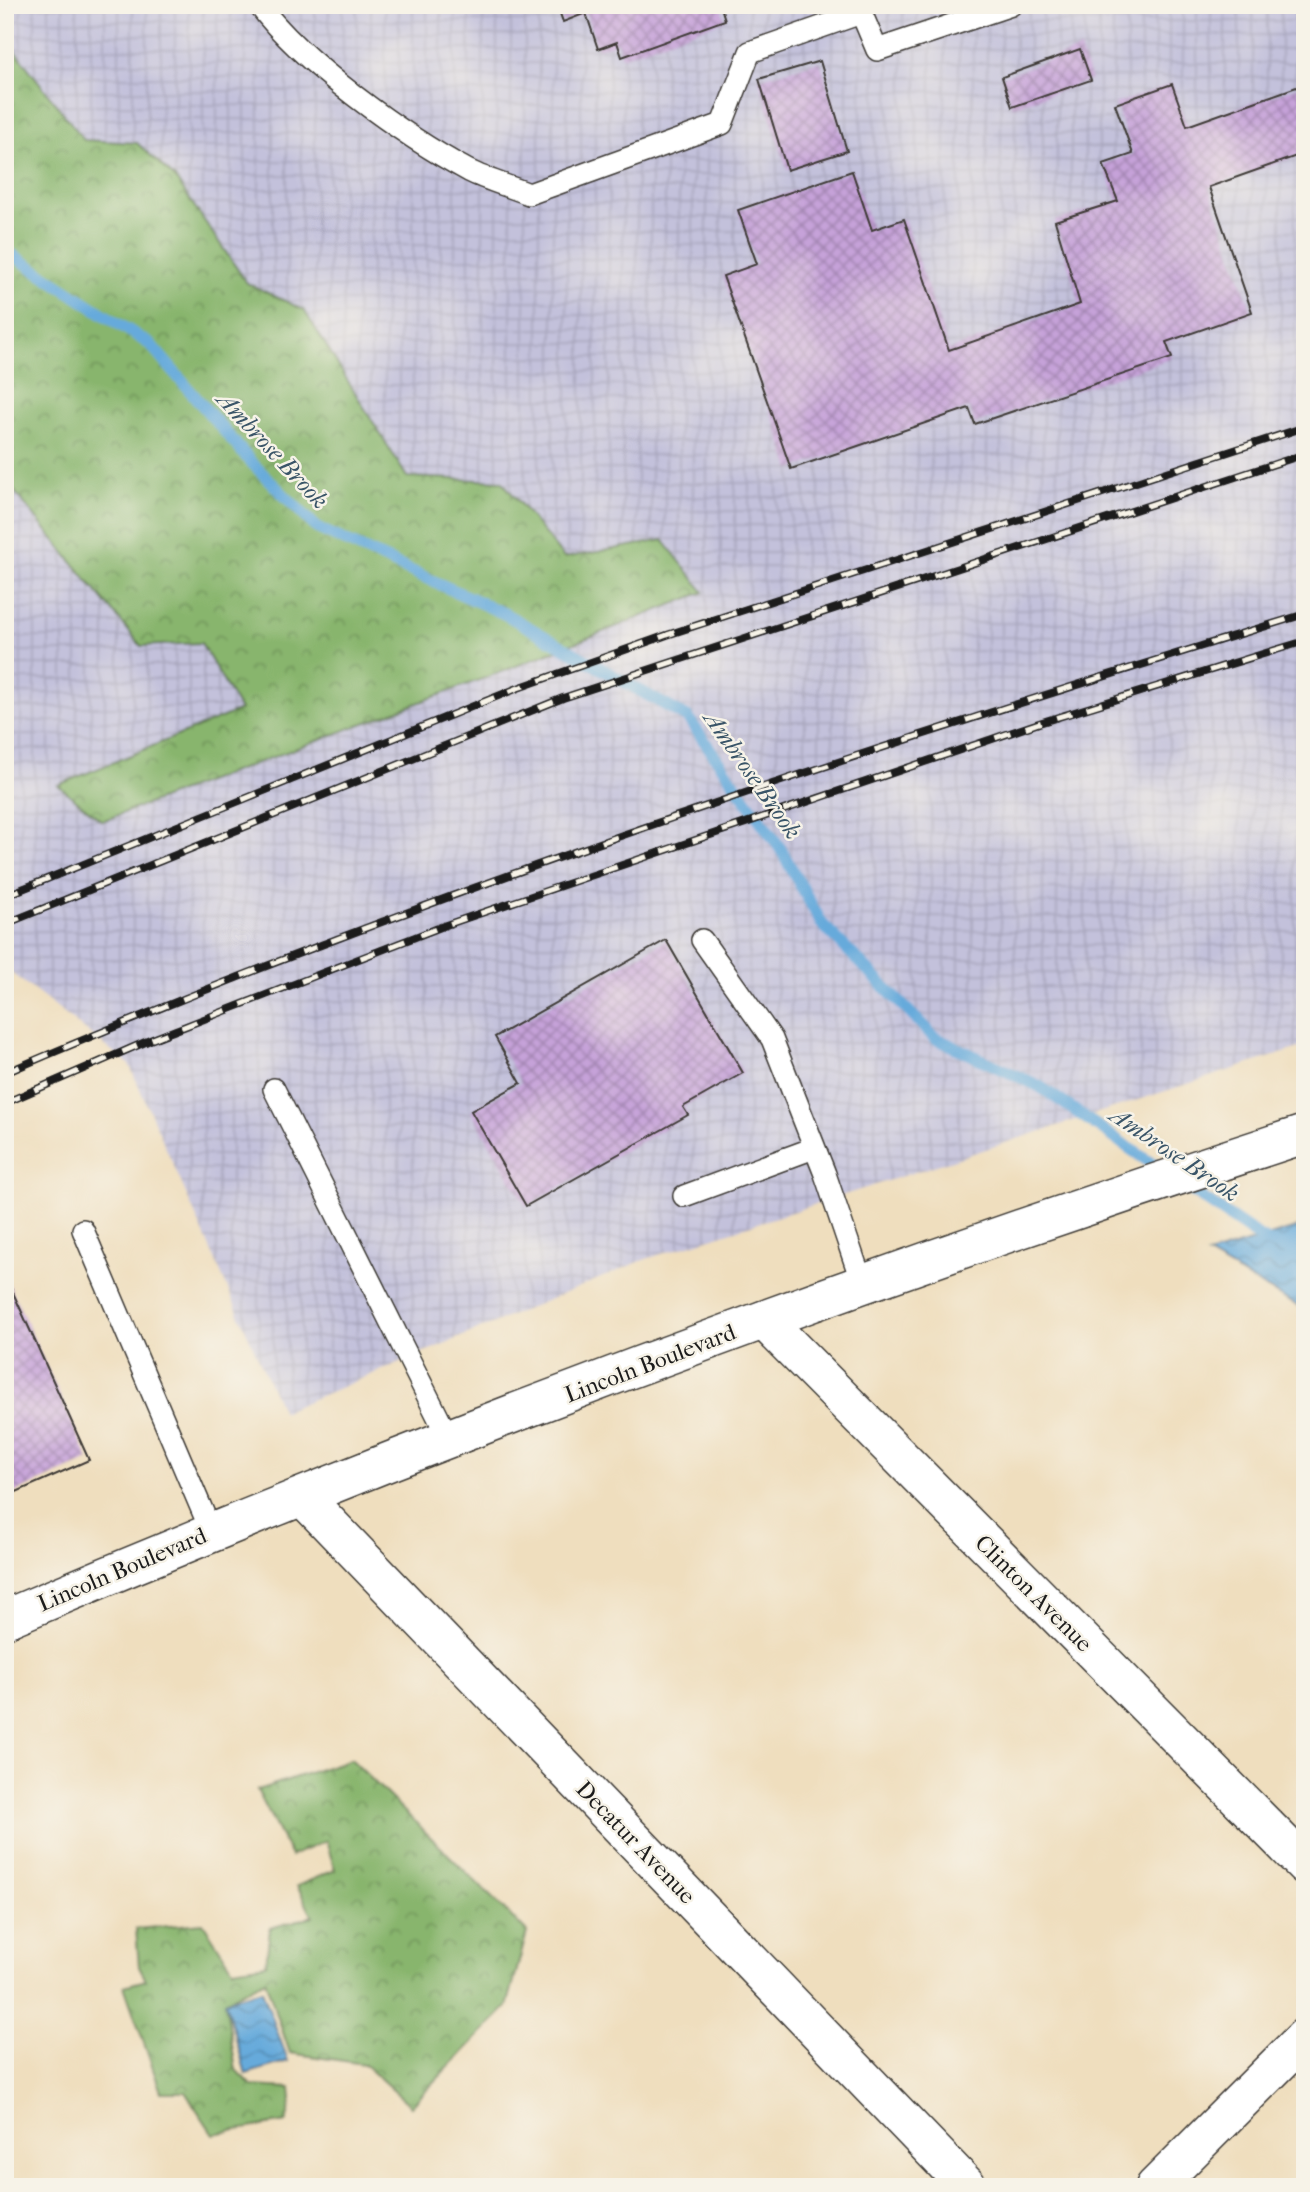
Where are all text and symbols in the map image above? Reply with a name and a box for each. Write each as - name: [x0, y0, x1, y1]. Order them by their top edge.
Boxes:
- water label: Ambrose Brook: [210, 384, 334, 514]
- water label: Ambrose Brook: [697, 703, 807, 844]
- water label: Ambrose Brook: [1103, 1099, 1245, 1207]
- street label: Lincoln Boulevard: [561, 1318, 740, 1408]
- street label: Lincoln Boulevard: [34, 1522, 211, 1617]
- street label: Clinton Avenue: [970, 1529, 1098, 1657]
- street label: Decatur Avenue: [570, 1775, 701, 1909]

